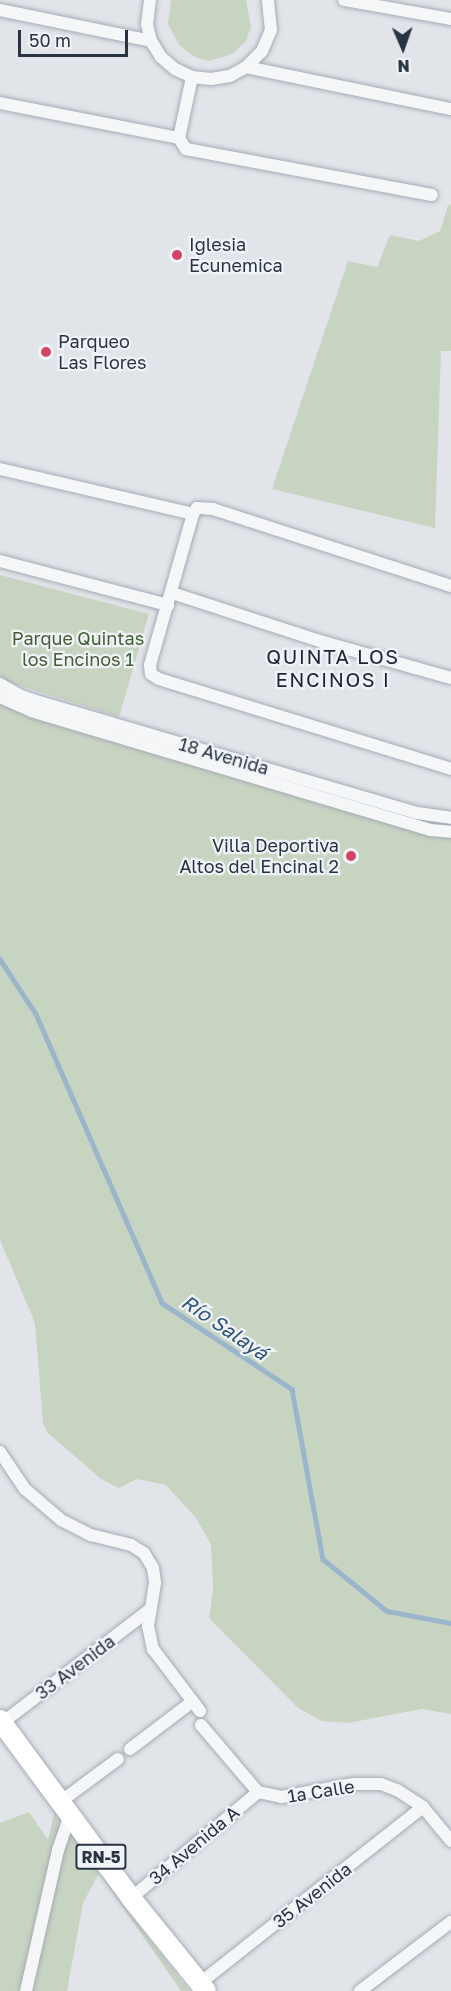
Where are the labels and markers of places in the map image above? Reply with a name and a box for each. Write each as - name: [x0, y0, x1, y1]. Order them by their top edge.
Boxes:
- place label: Iglesia Ecunemica: [189, 234, 283, 276]
- marker: Iglesia Ecunemica: [170, 248, 184, 262]
- place label: Parqueo Las Flores: [58, 331, 147, 374]
- marker: Parqueo Las Flores: [39, 345, 53, 359]
- place label: Villa Deportiva Altos del Encinal 2: [179, 835, 339, 878]
- marker: Villa Deportiva Altos del Encinal 2: [344, 849, 358, 863]

